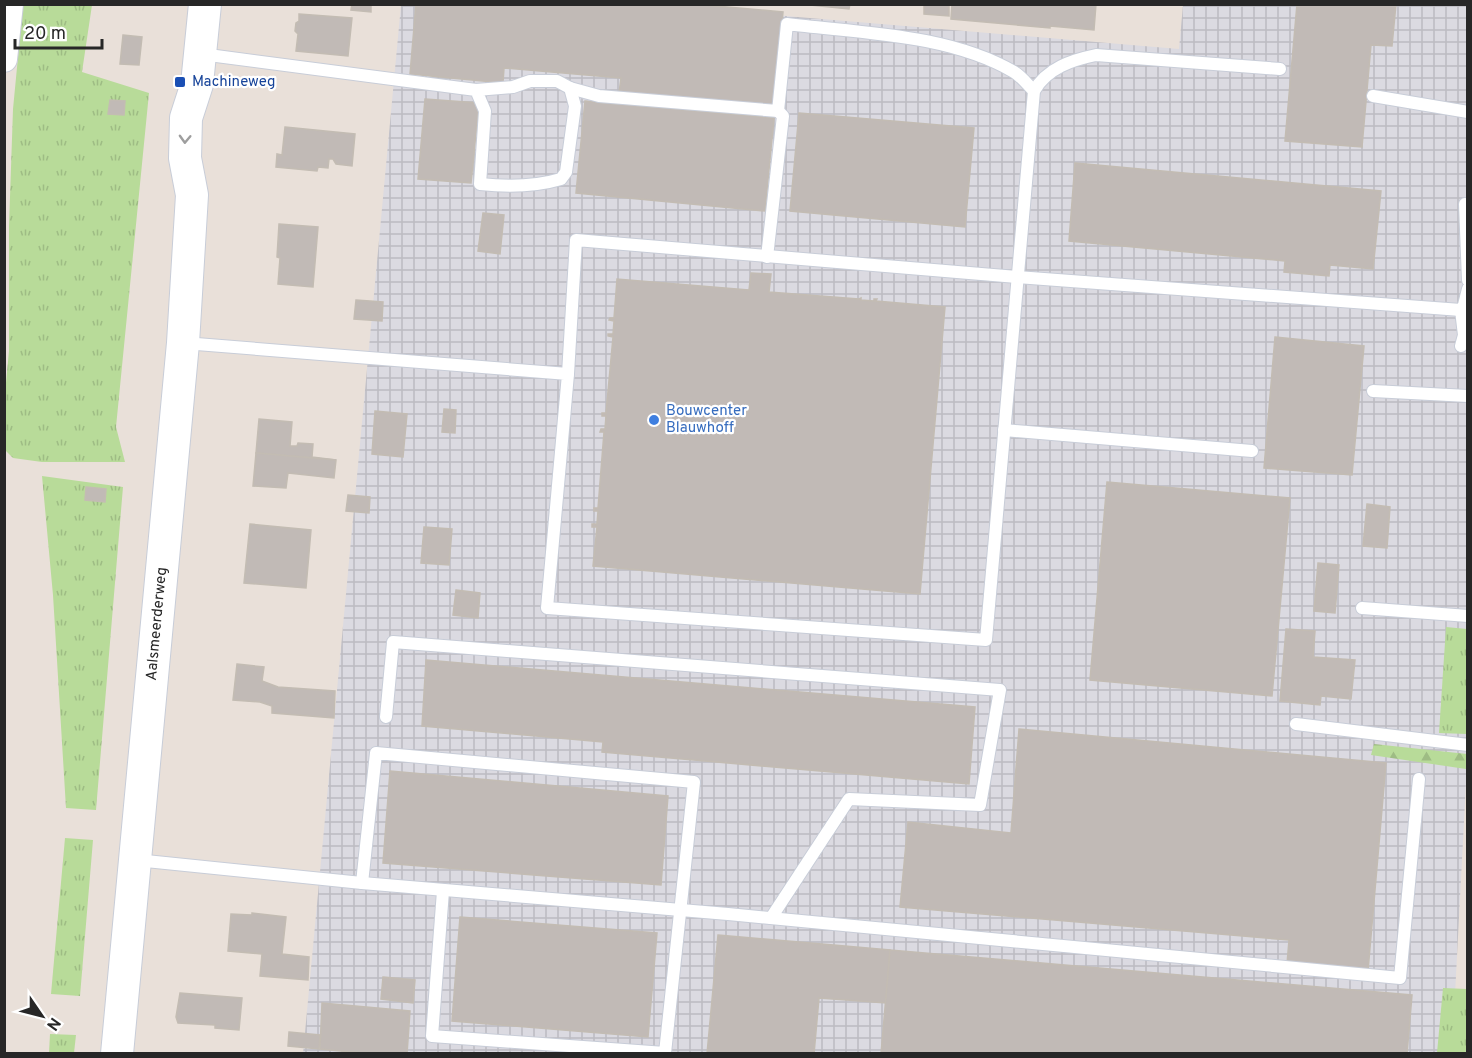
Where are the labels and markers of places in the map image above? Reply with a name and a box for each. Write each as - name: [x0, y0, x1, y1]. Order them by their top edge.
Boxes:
- place label: Machineweg: [192, 73, 275, 92]
- marker: Machineweg: [173, 75, 187, 89]
- place label: Bouwcenter Blauwhoff: [666, 402, 747, 438]
- marker: Bouwcenter Blauwhoff: [647, 413, 661, 427]

